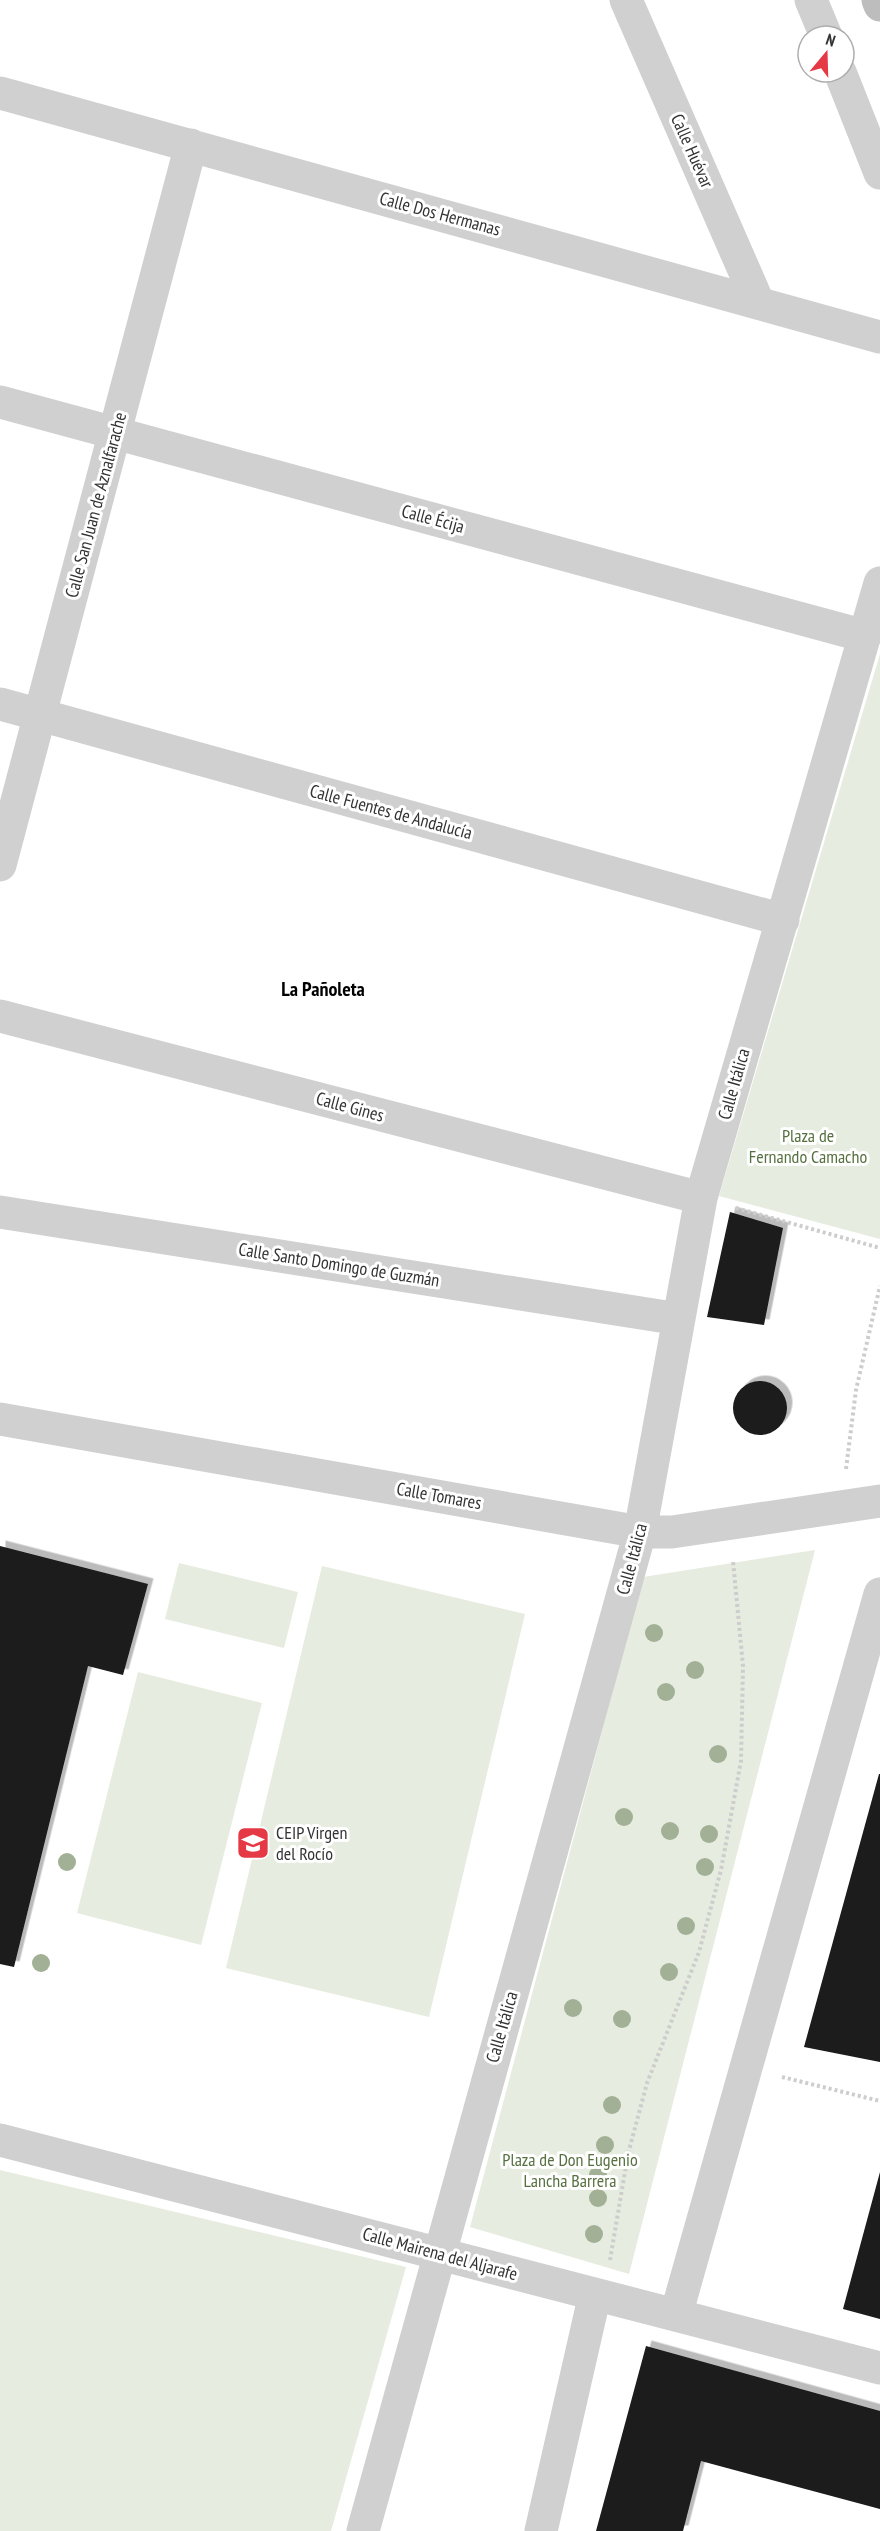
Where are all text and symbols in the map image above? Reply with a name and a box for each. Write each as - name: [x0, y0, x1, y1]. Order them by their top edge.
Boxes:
- north arrow: [796, 24, 856, 84]
- text: N: [824, 29, 838, 51]
- street label: Calle Huévar: [666, 110, 719, 191]
- street label: Calle Dos Hermanas: [377, 186, 503, 241]
- street label: Calle San Juan de Aznalfarache: [60, 410, 131, 600]
- street label: Calle Écija: [399, 499, 467, 538]
- street label: Calle Fuentes de Andalucía: [307, 779, 475, 844]
- district label: La Pañoleta: [281, 976, 365, 1002]
- street label: Calle Itálica: [712, 1046, 755, 1122]
- street label: Calle Gines: [314, 1086, 386, 1127]
- park label: Plaza de Fernando Camacho: [749, 1124, 867, 1168]
- street label: Calle Santo Domingo de Guzmán: [237, 1237, 441, 1292]
- street label: Calle Tomares: [395, 1477, 483, 1514]
- street label: Calle Itálica: [611, 1521, 652, 1597]
- place label: CEIP Virgen del Rocío: [276, 1821, 347, 1865]
- school or university icon: CEIP Virgen del Rocío: [235, 1825, 271, 1861]
- street label: Calle Itálica: [480, 1989, 523, 2065]
- park label: Plaza de Don Eugenio Lancha Barrera: [502, 2148, 638, 2192]
- street label: Calle Mairena del Aljarafe: [360, 2222, 520, 2285]

